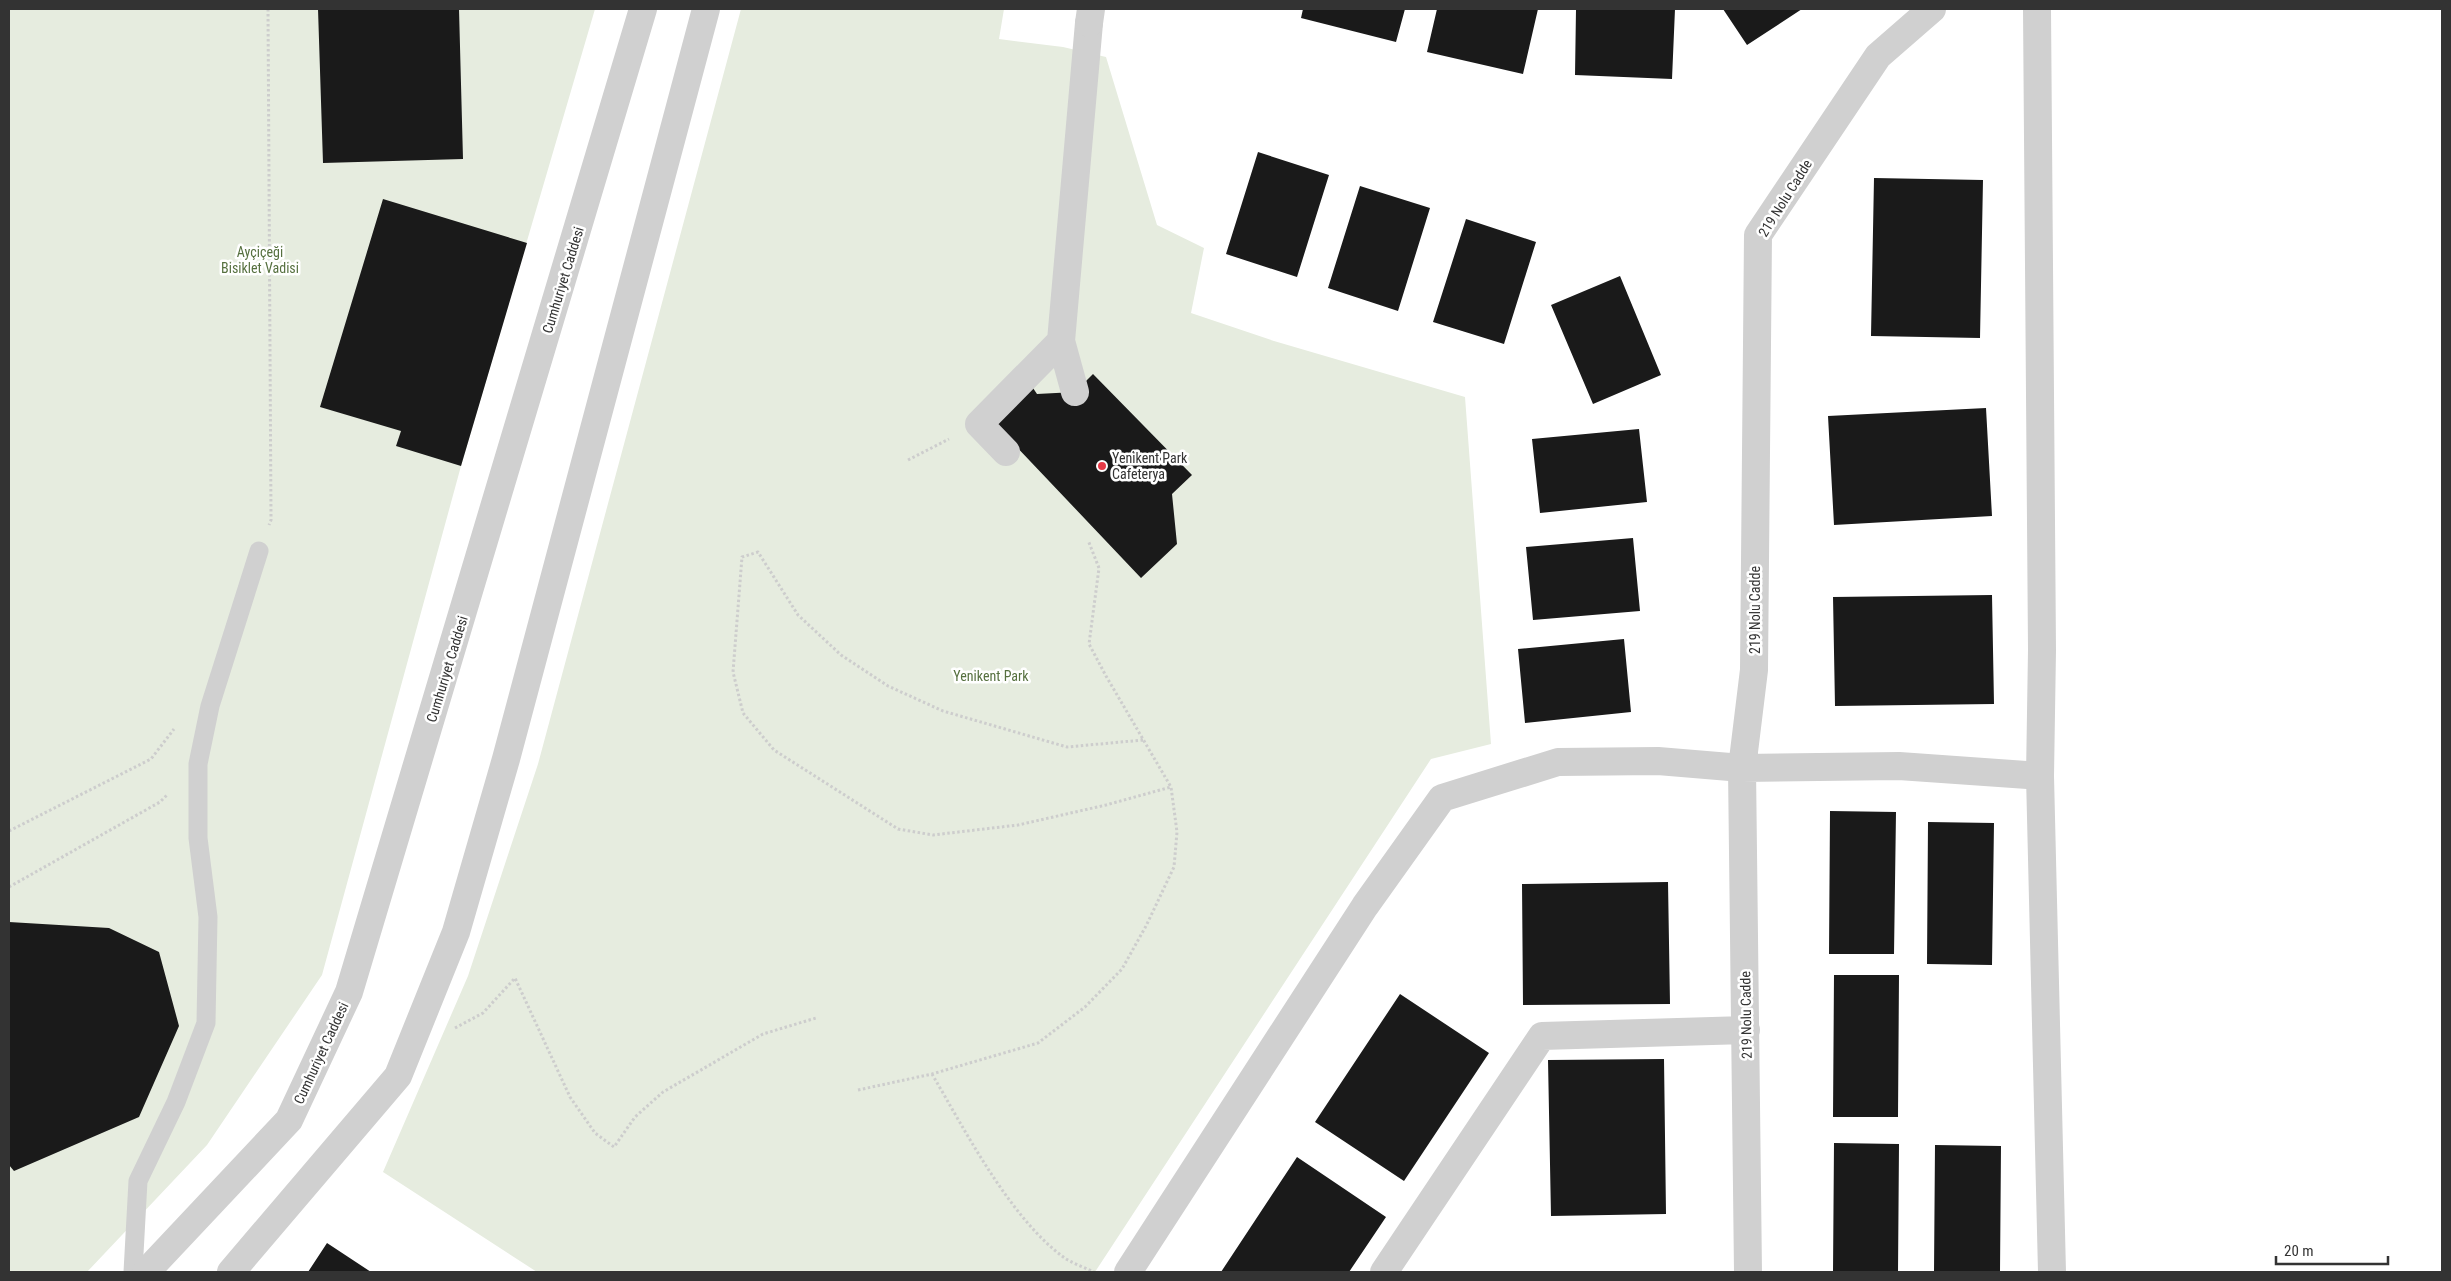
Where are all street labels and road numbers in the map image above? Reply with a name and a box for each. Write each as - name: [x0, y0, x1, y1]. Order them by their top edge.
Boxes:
- street label: 219 Nolu Cadde: [1755, 156, 1815, 240]
- street label: Cumhuriyet Caddesi: [539, 225, 587, 335]
- street label: 219 Nolu Cadde: [1747, 566, 1763, 654]
- street label: Cumhuriyet Caddesi: [423, 614, 471, 724]
- street label: 219 Nolu Cadde: [1737, 970, 1755, 1059]
- street label: Cumhuriyet Caddesi: [290, 999, 352, 1107]

